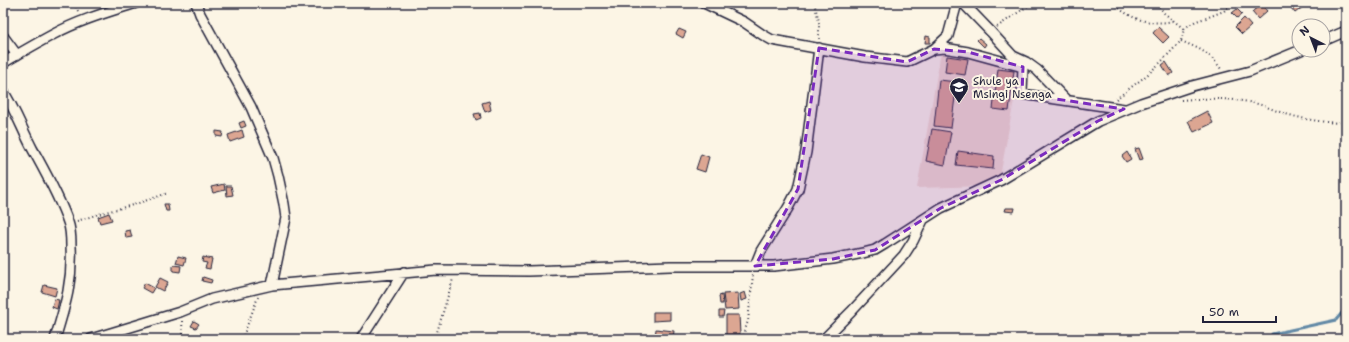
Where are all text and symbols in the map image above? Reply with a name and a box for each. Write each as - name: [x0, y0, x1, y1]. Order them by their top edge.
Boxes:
- north arrow: [1291, 18, 1331, 58]
- text: N: [1296, 22, 1313, 39]
- place label: Shule ya Msingi Nsenga: [973, 74, 1052, 102]
- school or university icon: Shule ya Msingi Nsenga: [948, 76, 970, 104]
- scale bar: [1203, 298, 1276, 324]
- text: 50 m: [1209, 304, 1239, 320]

